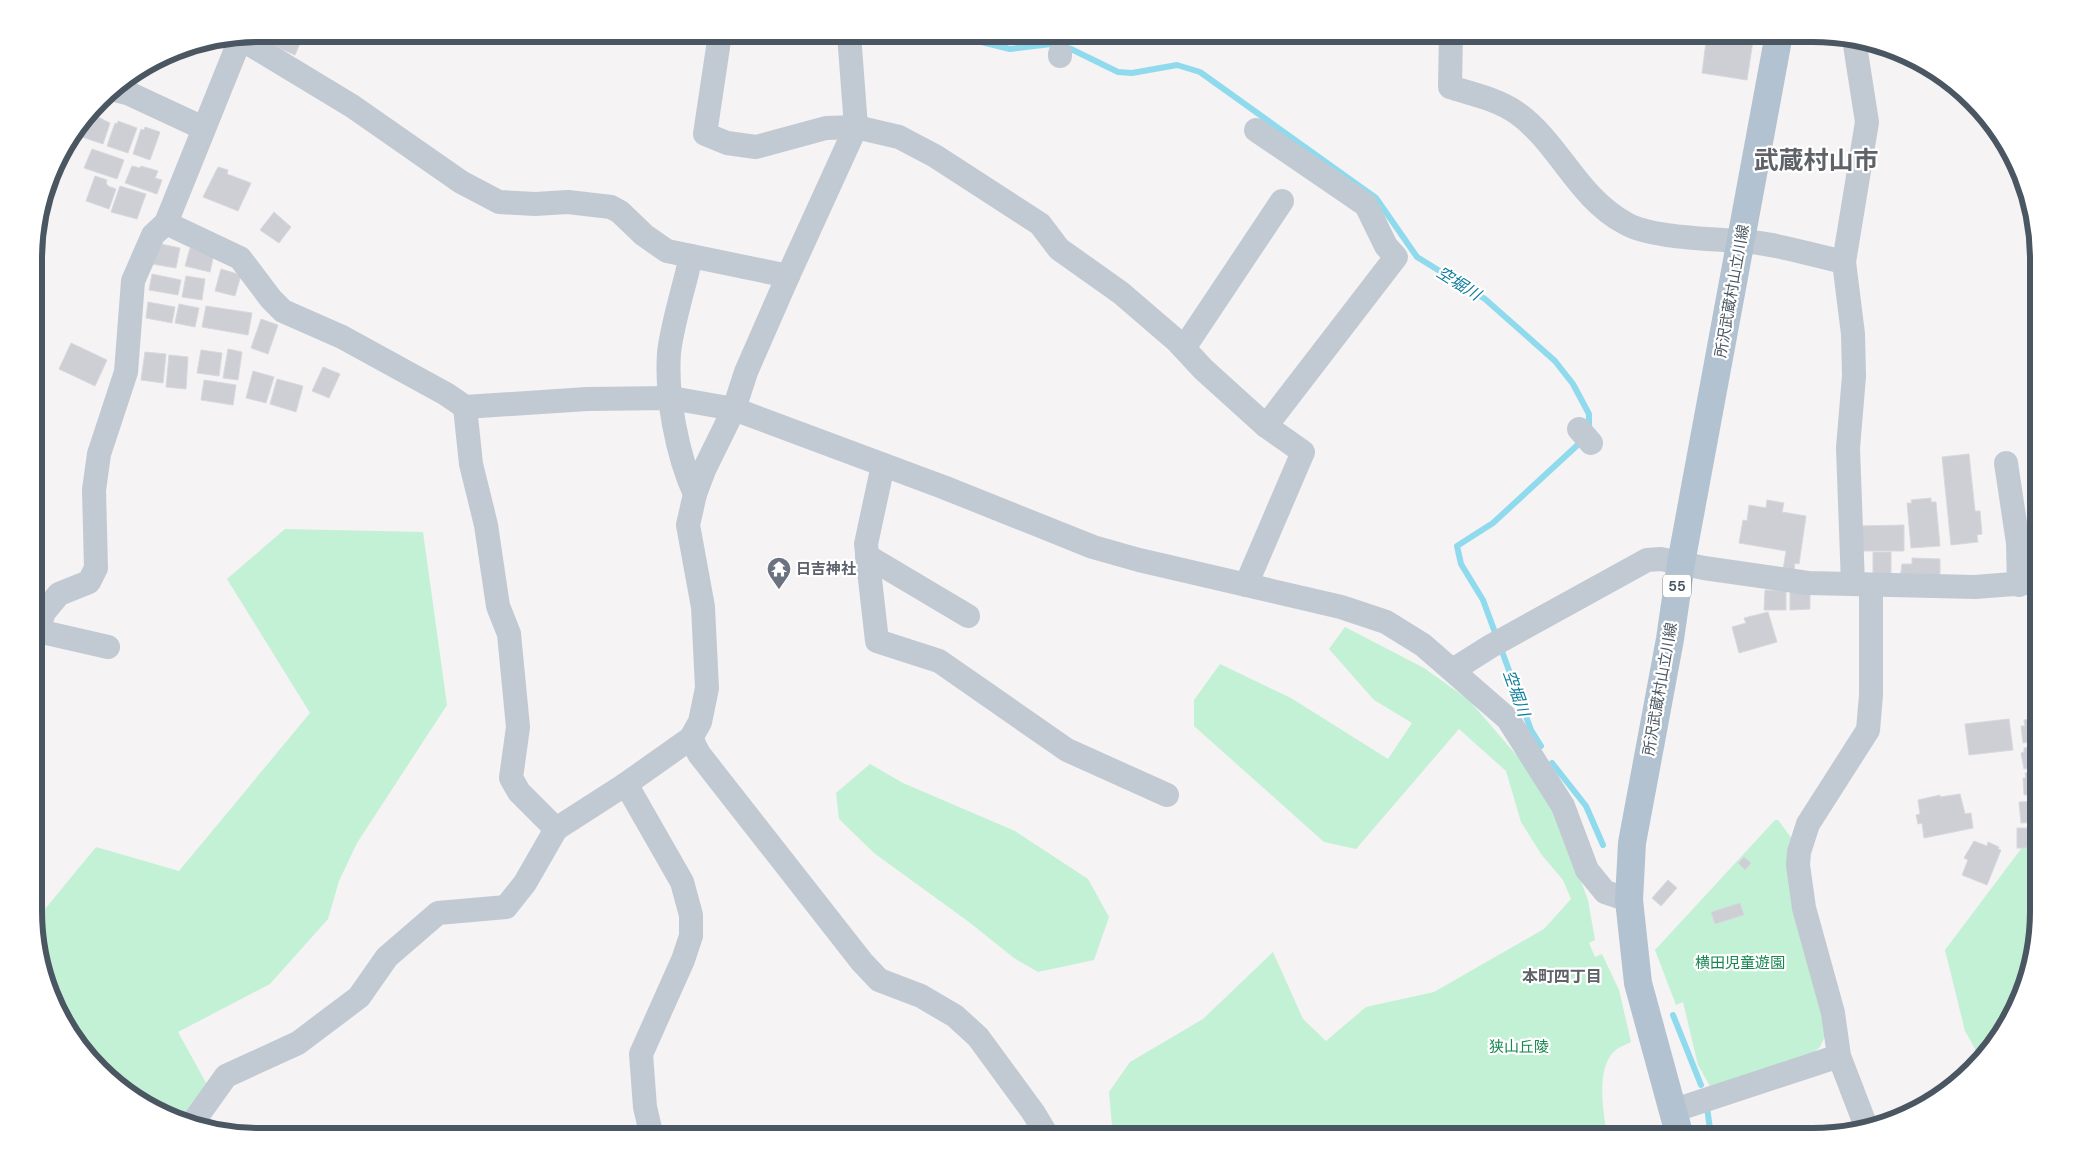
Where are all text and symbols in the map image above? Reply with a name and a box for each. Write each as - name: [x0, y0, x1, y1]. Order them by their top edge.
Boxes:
- district label: 武蔵村山市: [1753, 144, 1879, 177]
- street label: 所沢武蔵村山立川線: [1710, 223, 1754, 359]
- water label: 空堀川: [1433, 262, 1486, 306]
- temple icon: 日吉神社: [766, 556, 792, 590]
- place label: 日吉神社: [796, 559, 856, 579]
- road number: 55: [1663, 574, 1691, 598]
- street label: 所沢武蔵村山立川線: [1638, 621, 1682, 757]
- water label: 空堀川: [1498, 667, 1535, 721]
- park label: 横田児童遊園: [1695, 953, 1785, 973]
- district label: 本町四丁目: [1522, 966, 1602, 987]
- park label: 狭山丘陵: [1489, 1037, 1549, 1057]

